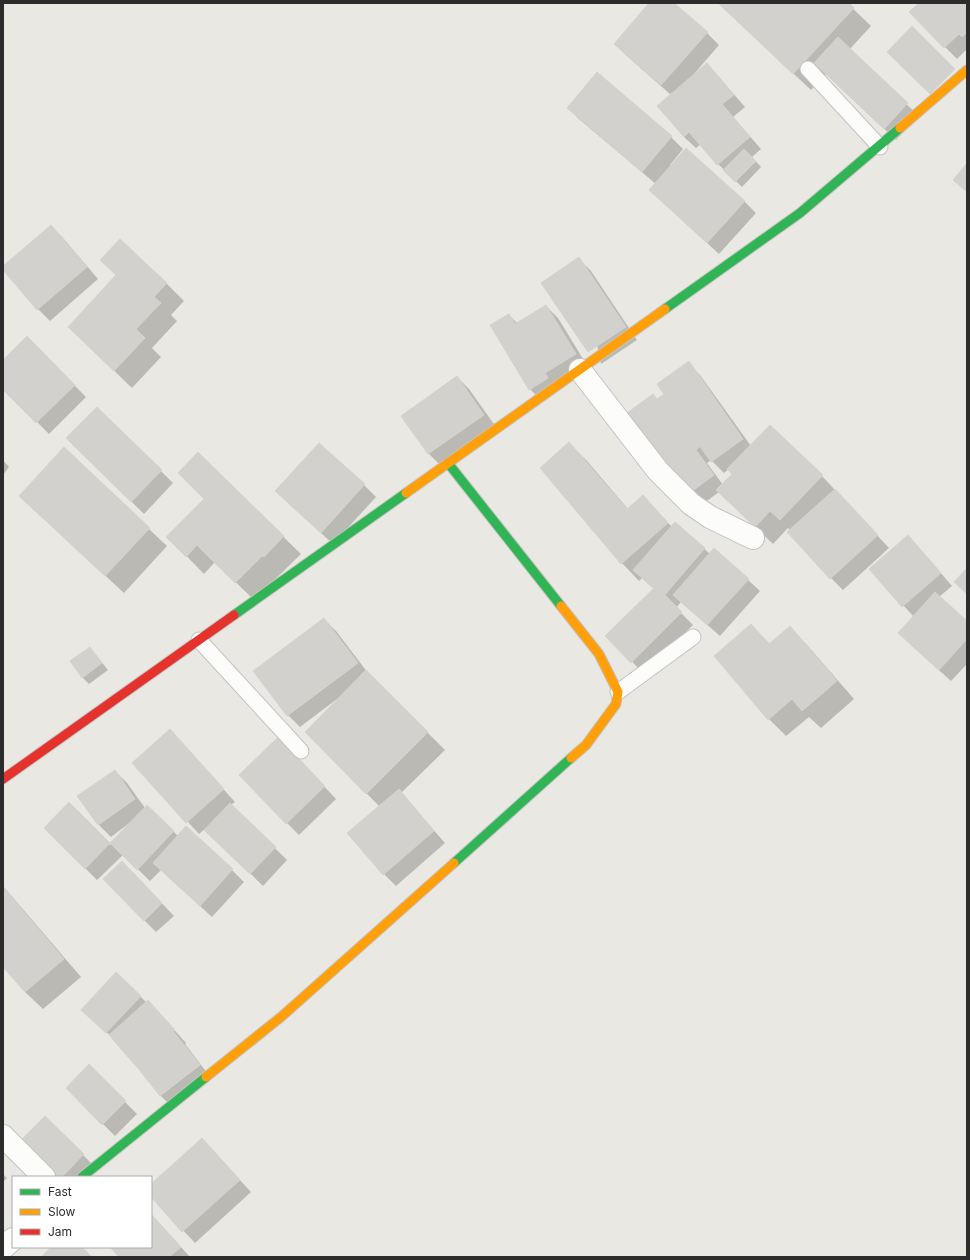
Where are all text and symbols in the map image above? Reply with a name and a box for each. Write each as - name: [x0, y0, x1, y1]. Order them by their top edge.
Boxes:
- legend: [12, 1176, 152, 1248]
- text: Fast: [48, 1184, 72, 1199]
- text: Slow: [48, 1204, 76, 1219]
- text: Jam: [48, 1224, 72, 1239]

